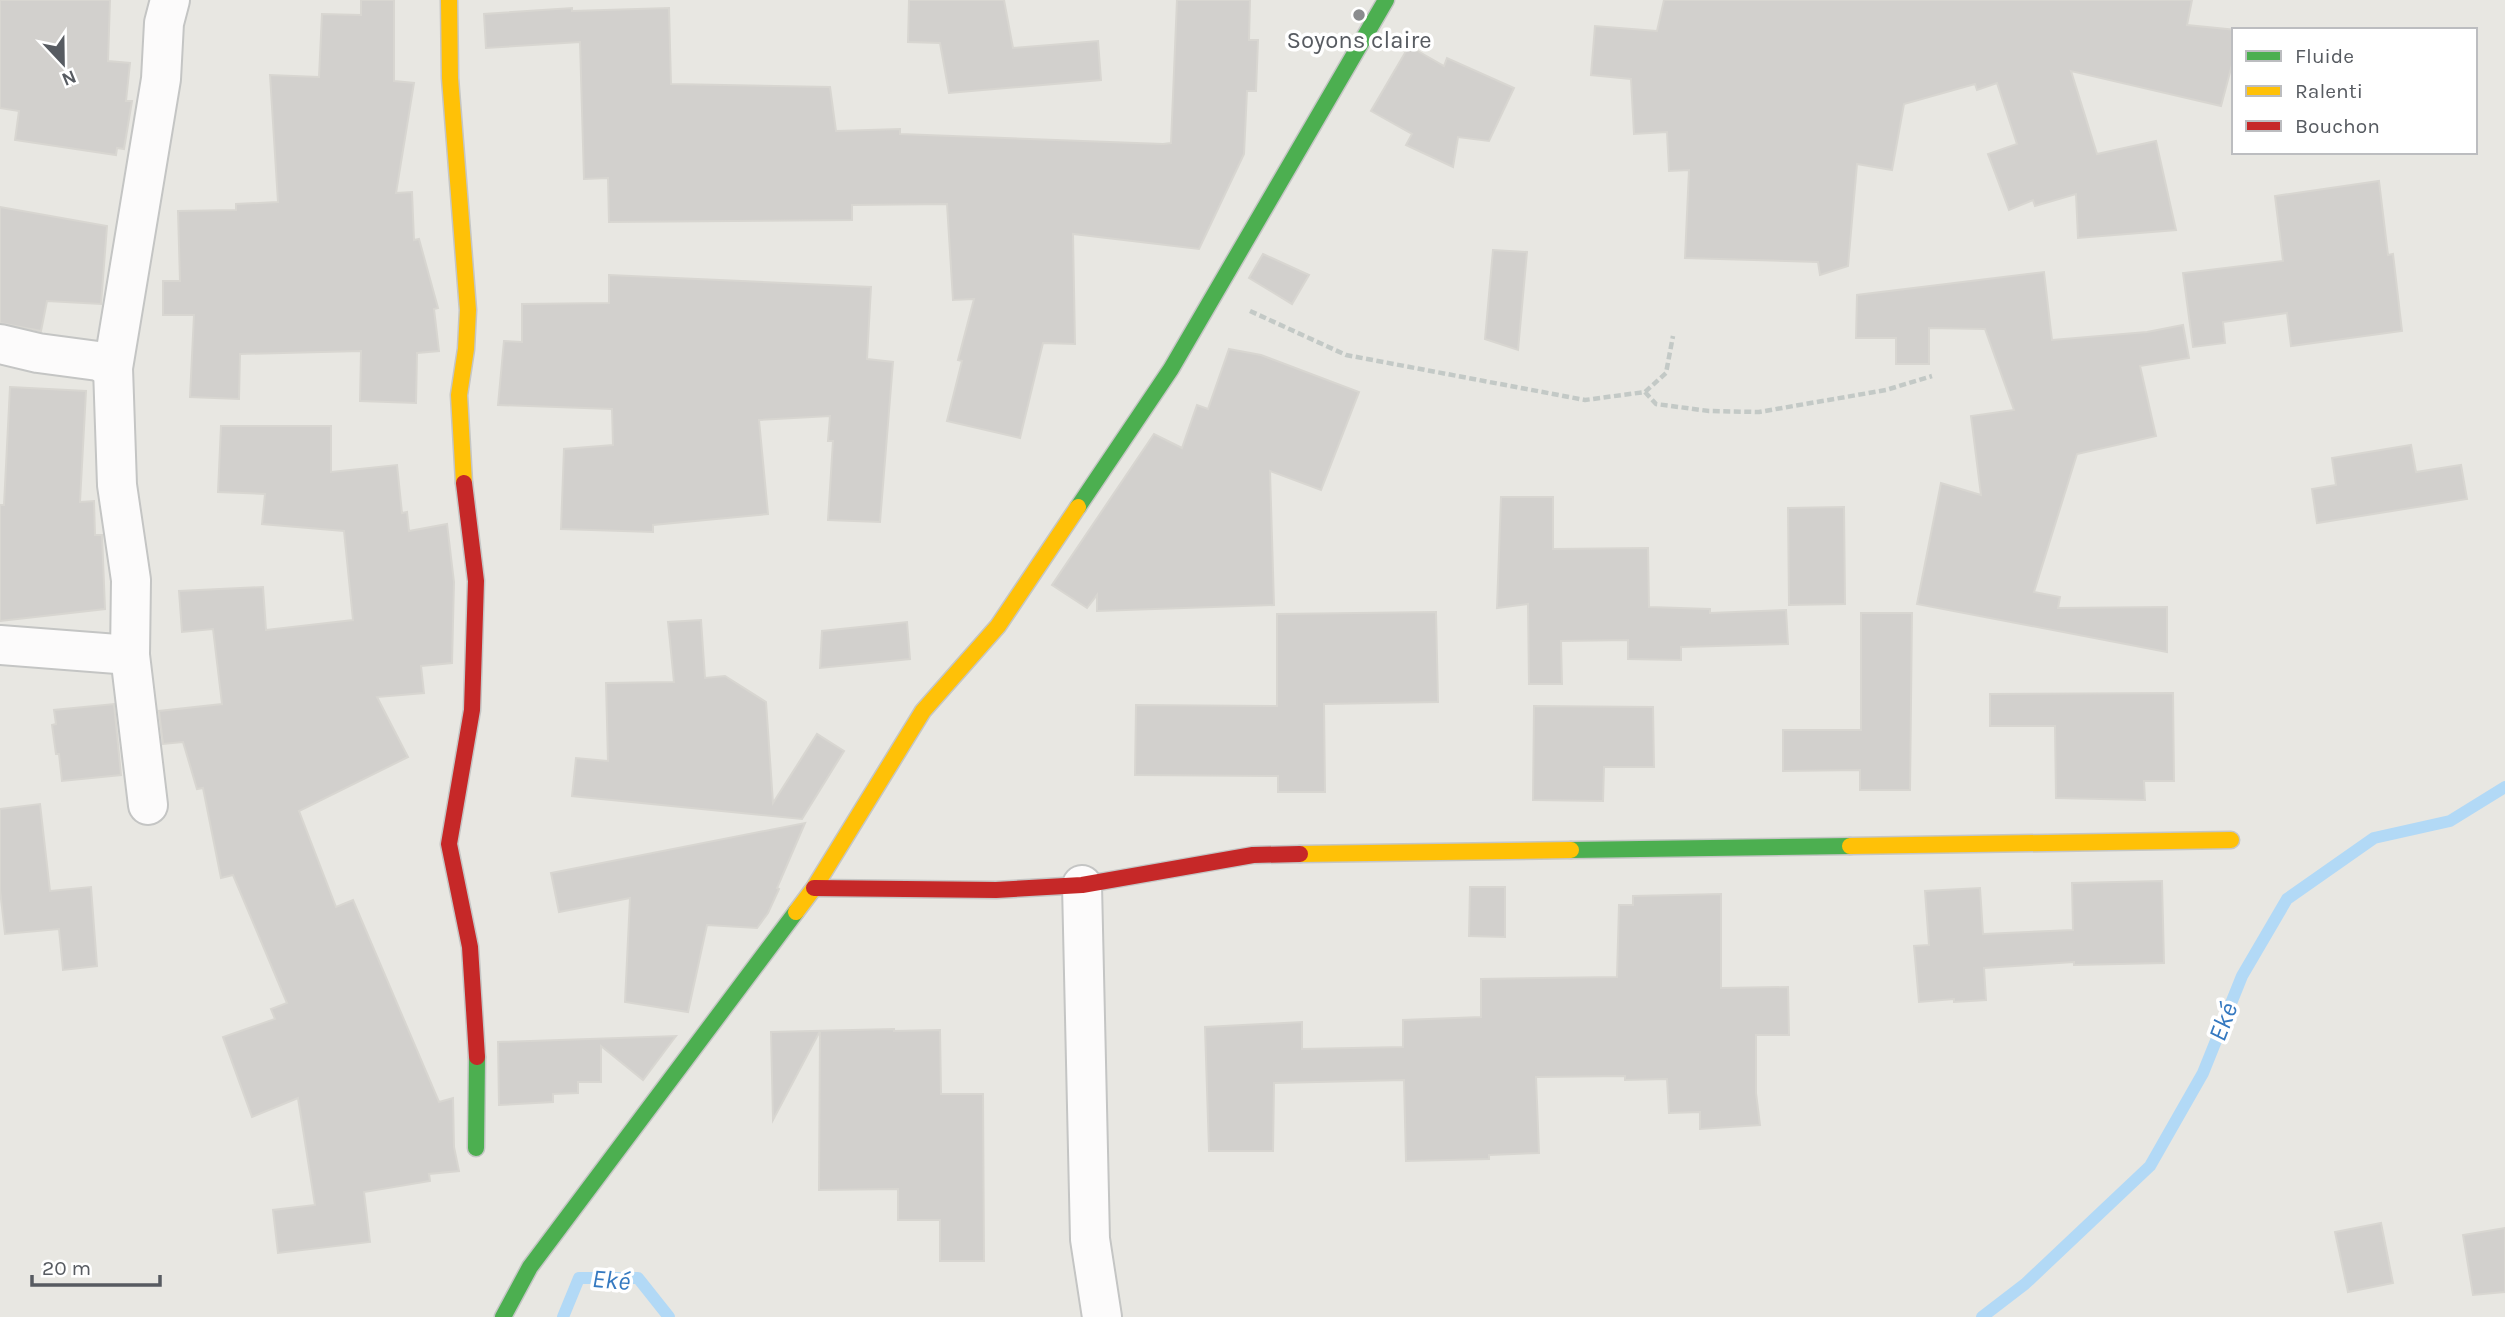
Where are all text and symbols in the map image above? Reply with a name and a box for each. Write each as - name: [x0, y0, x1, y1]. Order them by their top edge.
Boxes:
- marker: Soyons claire: [1351, 7, 1367, 23]
- place label: Soyons claire: [1286, 26, 1432, 54]
- north arrow: [28, 28, 98, 98]
- legend: [2232, 28, 2477, 154]
- text: Fluide: [2295, 44, 2354, 68]
- text: N: [59, 65, 79, 91]
- text: Ralenti: [2295, 79, 2363, 103]
- text: Bouchon: [2295, 114, 2380, 138]
- water label: Eké: [2202, 999, 2244, 1045]
- scale bar: [32, 1244, 159, 1288]
- text: 20 m: [42, 1256, 91, 1280]
- water label: Eké: [591, 1263, 631, 1297]

